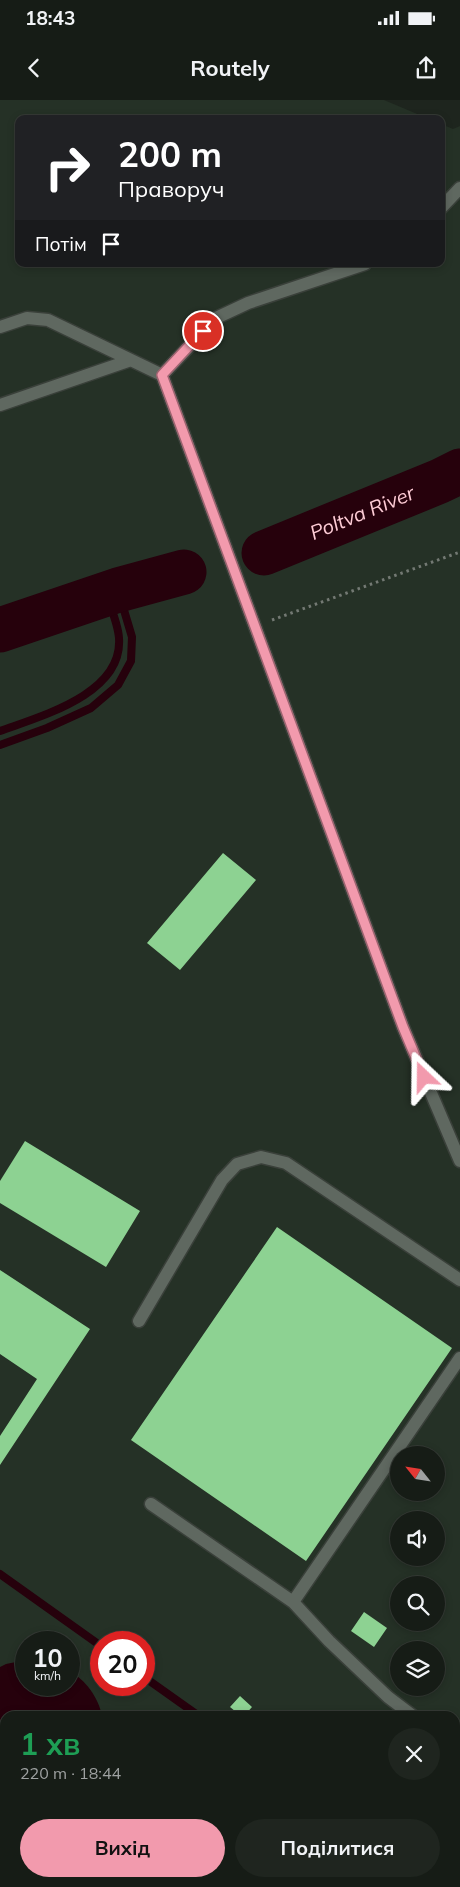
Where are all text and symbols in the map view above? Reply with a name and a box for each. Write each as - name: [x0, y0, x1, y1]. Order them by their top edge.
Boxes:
- text: 18:43: [25, 6, 75, 30]
- icon: back: [20, 54, 48, 82]
- text: Routely: [190, 54, 270, 82]
- icon: share: [412, 54, 440, 82]
- text: 200 m: [118, 132, 222, 176]
- icon: right: [35, 135, 100, 200]
- text: Праворуч: [118, 175, 224, 203]
- icon: arrive: [97, 230, 125, 258]
- text: Потім: [35, 232, 87, 256]
- pin: [182, 310, 224, 352]
- icon: arrive: [189, 317, 217, 345]
- water label: Poltva River: [306, 480, 419, 545]
- position arrow: [397, 1050, 449, 1102]
- north arrow: [390, 1446, 445, 1501]
- map controls: [390, 1446, 445, 1696]
- button: sound: [390, 1511, 445, 1566]
- button: search: [390, 1576, 445, 1631]
- speed limit sign: 20: [90, 1631, 155, 1696]
- button: layers: [390, 1641, 445, 1696]
- text: 10: [32, 1642, 63, 1673]
- text: km/h: [34, 1668, 61, 1683]
- text: 1 хв: [20, 1725, 80, 1763]
- button: close: [388, 1728, 440, 1780]
- text: 220 m · 18:44: [20, 1763, 121, 1783]
- button: Вихід: [20, 1819, 225, 1877]
- button: Поділитися: [235, 1819, 440, 1877]

